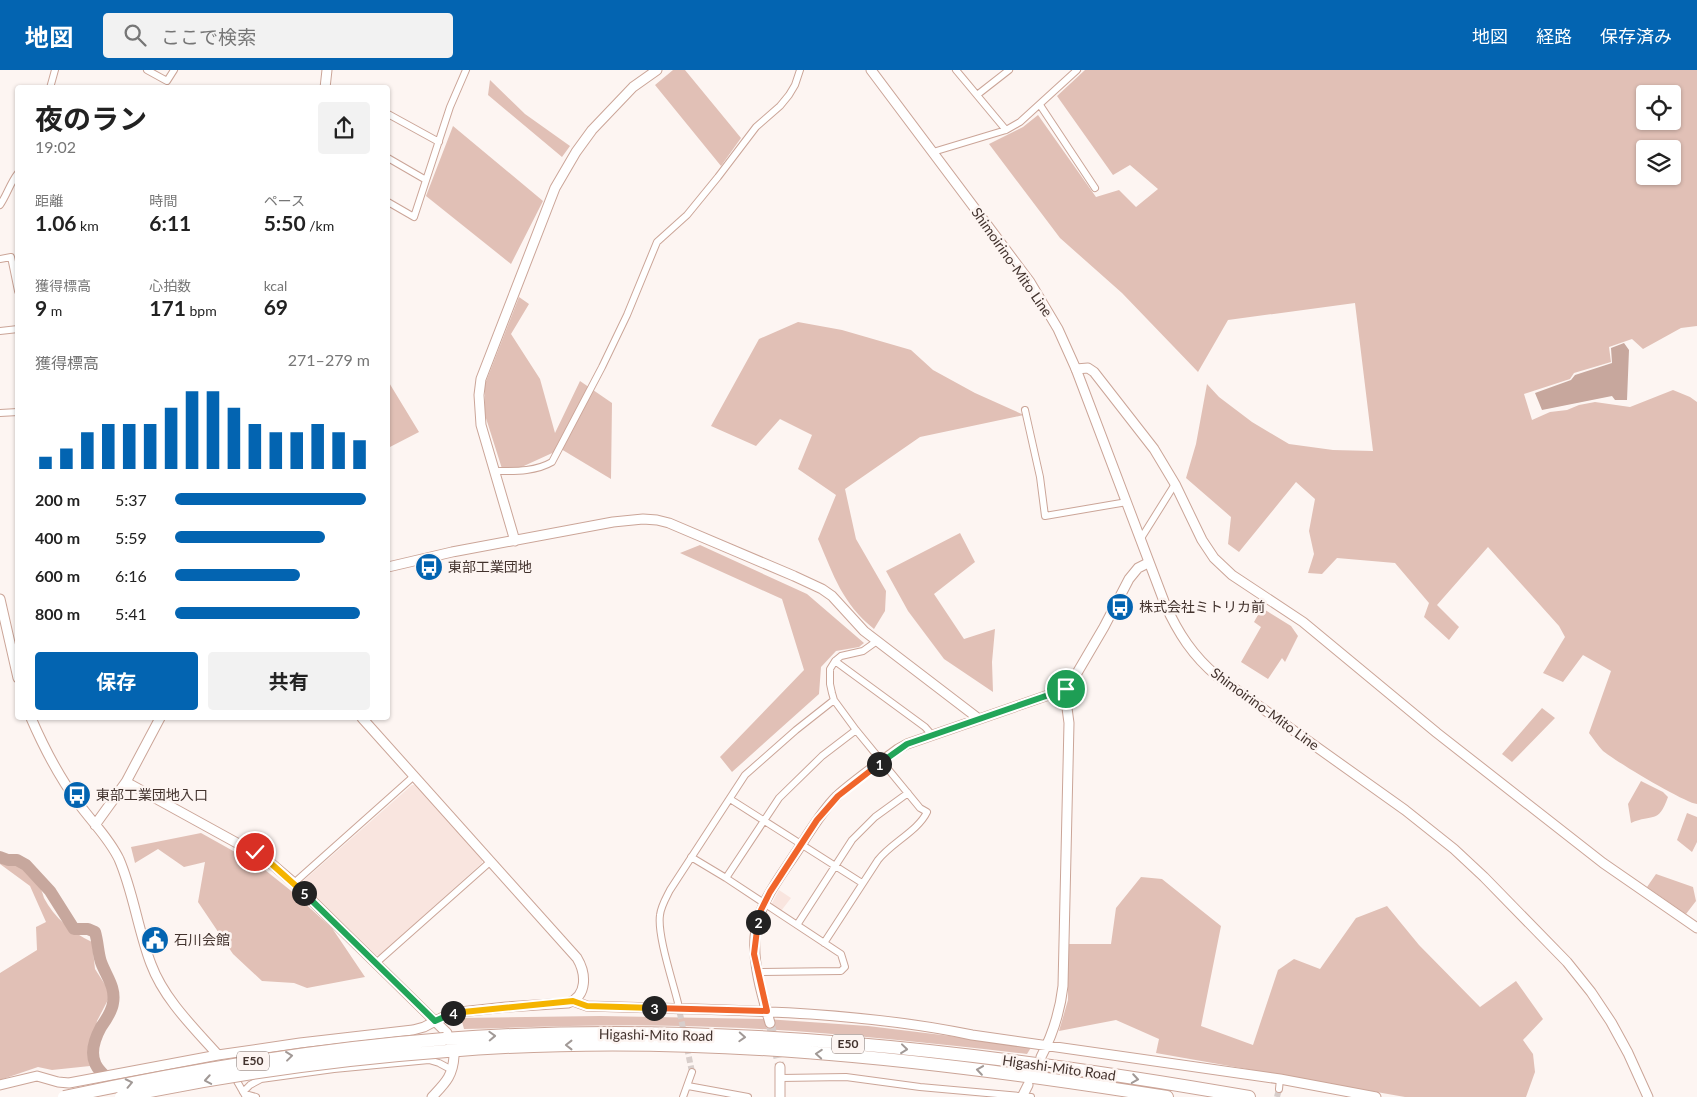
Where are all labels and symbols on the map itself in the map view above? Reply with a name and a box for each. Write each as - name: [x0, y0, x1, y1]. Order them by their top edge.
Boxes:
- street label: Shimoirino-Mito Line: [968, 204, 1056, 320]
- bus stop icon: 東部工業団地: [414, 552, 444, 582]
- place label: 東部工業団地: [448, 558, 532, 575]
- bus stop icon: 株式会社ミトリカ前: [1105, 592, 1135, 622]
- place label: 株式会社ミトリカ前: [1139, 598, 1265, 615]
- street label: Shimoirino-Mito Line: [1208, 664, 1323, 753]
- pin: [1045, 668, 1087, 710]
- pin: 1: [866, 752, 892, 776]
- bus stop icon: 東部工業団地入口: [62, 780, 92, 810]
- place label: 東部工業団地入口: [96, 786, 208, 803]
- pin: [234, 831, 276, 873]
- pin: 5: [292, 880, 316, 906]
- pin: 2: [746, 910, 770, 934]
- public building icon: 石川会館: [140, 925, 170, 955]
- place label: 石川会館: [174, 931, 230, 948]
- pin: 3: [642, 996, 666, 1020]
- pin: 4: [440, 1000, 466, 1026]
- street label: Higashi-Mito Road: [599, 1025, 713, 1044]
- one-way arrow: [489, 1031, 497, 1041]
- one-way arrow: [739, 1032, 747, 1043]
- road number: E50: [832, 1034, 864, 1054]
- one-way arrow: [565, 1040, 572, 1050]
- one-way arrow: [901, 1043, 909, 1054]
- one-way arrow: [814, 1048, 822, 1059]
- road number: E50: [237, 1051, 269, 1070]
- one-way arrow: [286, 1051, 294, 1062]
- street label: Higashi-Mito Road: [1001, 1051, 1117, 1084]
- one-way arrow: [976, 1065, 985, 1075]
- one-way arrow: [1131, 1073, 1139, 1083]
- one-way arrow: [204, 1075, 212, 1085]
- one-way arrow: [125, 1078, 134, 1089]

